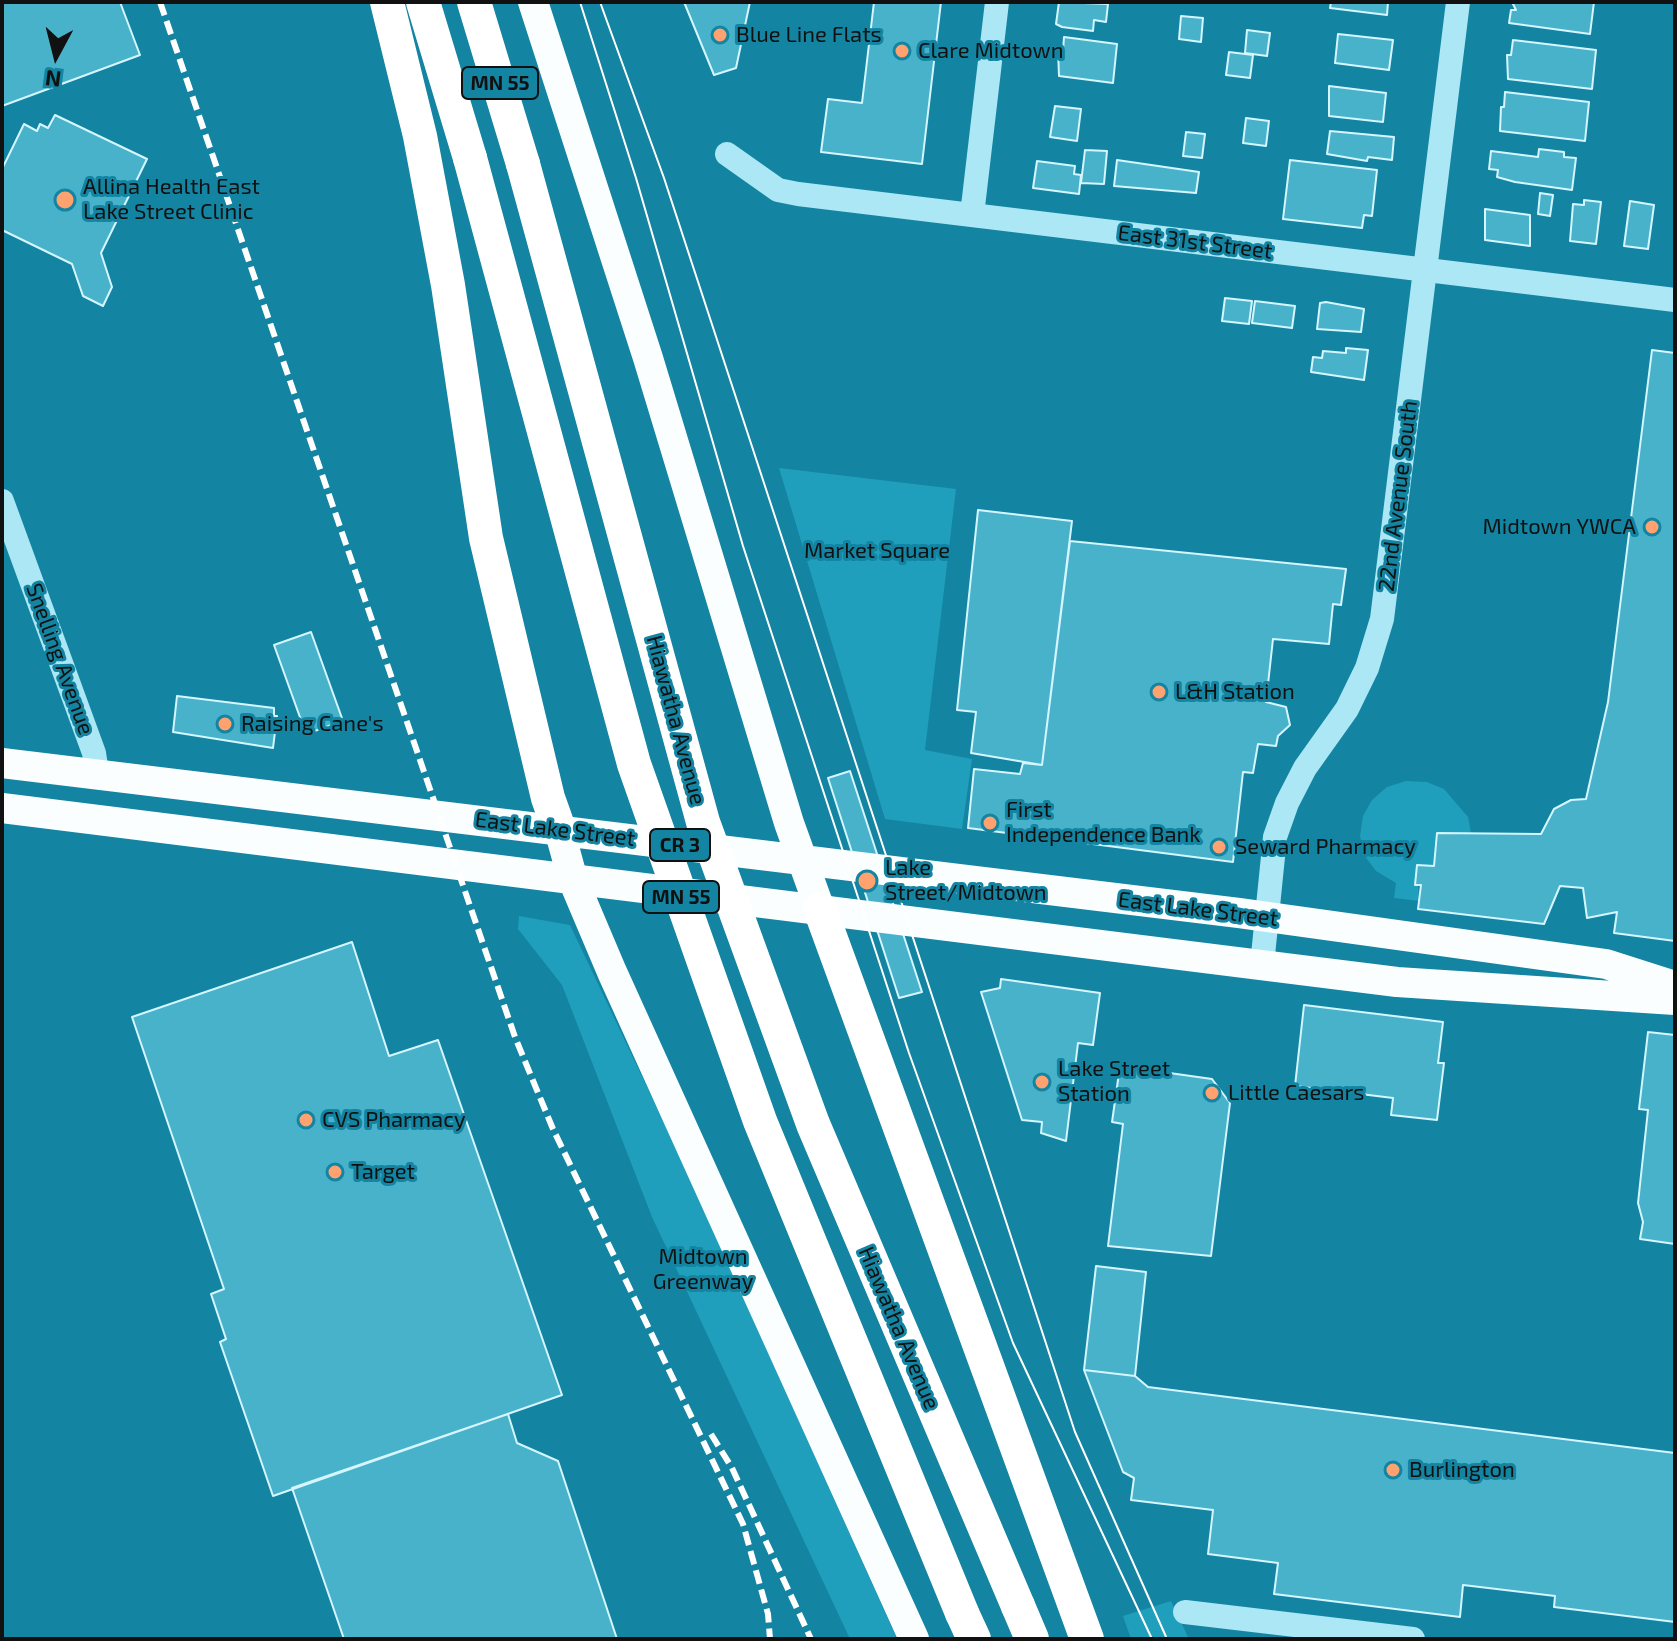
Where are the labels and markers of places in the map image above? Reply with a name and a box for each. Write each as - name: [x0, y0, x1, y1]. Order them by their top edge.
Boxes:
- place label: Blue Line Flats: [736, 22, 882, 48]
- marker: Blue Line Flats: [711, 26, 729, 44]
- place label: Clare Midtown: [918, 38, 1063, 64]
- marker: Clare Midtown: [893, 42, 911, 60]
- place label: Allina Health East Lake Street Clinic: [83, 174, 260, 226]
- marker: Allina Health East Lake Street Clinic: [54, 189, 76, 211]
- place label: Midtown YWCA: [1482, 514, 1636, 540]
- marker: Midtown YWCA: [1643, 518, 1661, 536]
- place label: L&H Station: [1175, 679, 1295, 705]
- marker: L&H Station: [1150, 683, 1168, 701]
- place label: Raising Cane's: [241, 711, 384, 737]
- marker: Raising Cane's: [216, 715, 234, 733]
- place label: First Independence Bank: [1006, 797, 1201, 848]
- marker: First Independence Bank: [981, 814, 999, 832]
- place label: Seward Pharmacy: [1235, 834, 1416, 860]
- marker: Seward Pharmacy: [1210, 838, 1228, 856]
- place label: Lake Street/Midtown: [885, 855, 1047, 906]
- marker: Lake Street/Midtown: [856, 870, 878, 892]
- place label: Lake Street Station: [1058, 1056, 1170, 1108]
- marker: Lake Street Station: [1033, 1073, 1051, 1091]
- place label: Little Caesars: [1228, 1080, 1364, 1106]
- marker: Little Caesars: [1203, 1084, 1221, 1102]
- place label: CVS Pharmacy: [322, 1107, 466, 1133]
- marker: CVS Pharmacy: [297, 1111, 315, 1129]
- place label: Target: [351, 1159, 415, 1185]
- marker: Target: [326, 1163, 344, 1181]
- place label: Burlington: [1409, 1457, 1515, 1483]
- marker: Burlington: [1384, 1461, 1402, 1479]

